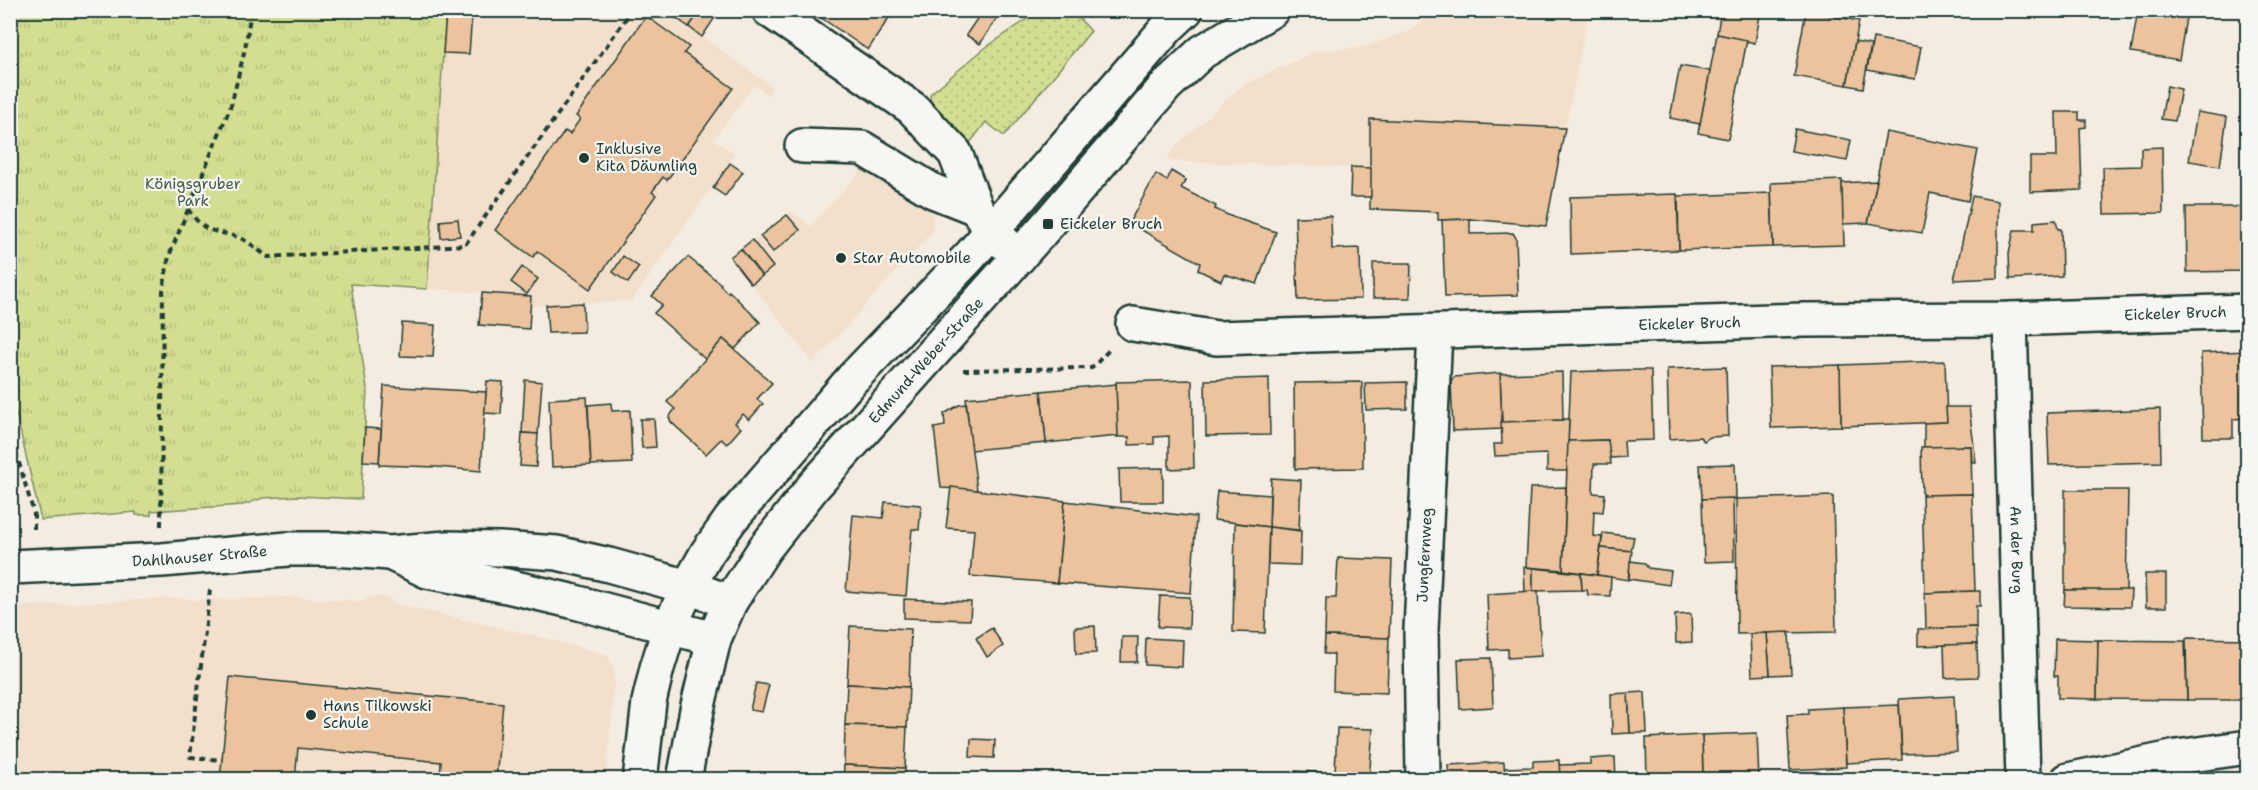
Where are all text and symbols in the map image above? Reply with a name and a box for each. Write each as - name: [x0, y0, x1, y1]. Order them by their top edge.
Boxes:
- place label: Inklusive Kita Däumling: [596, 139, 697, 176]
- marker: Inklusive Kita Däumling: [577, 151, 591, 165]
- park label: Königsgruber Park: [145, 174, 241, 211]
- place label: Eickeler Bruch: [1060, 214, 1163, 234]
- marker: Eickeler Bruch: [1041, 217, 1055, 231]
- place label: Star Automobile: [853, 248, 971, 268]
- marker: Star Automobile: [834, 251, 848, 265]
- street label: Edmund-Weber-Straße: [864, 293, 988, 428]
- street label: Eickeler Bruch: [2124, 302, 2227, 325]
- street label: Eickeler Bruch: [1638, 312, 1741, 335]
- street label: An der Burg: [2005, 506, 2028, 594]
- street label: Jungfernweg: [1412, 507, 1437, 603]
- street label: Dahlhauser Straße: [132, 541, 268, 571]
- place label: Hans Tilkowski Schule: [323, 696, 432, 733]
- marker: Hans Tilkowski Schule: [304, 708, 318, 722]

